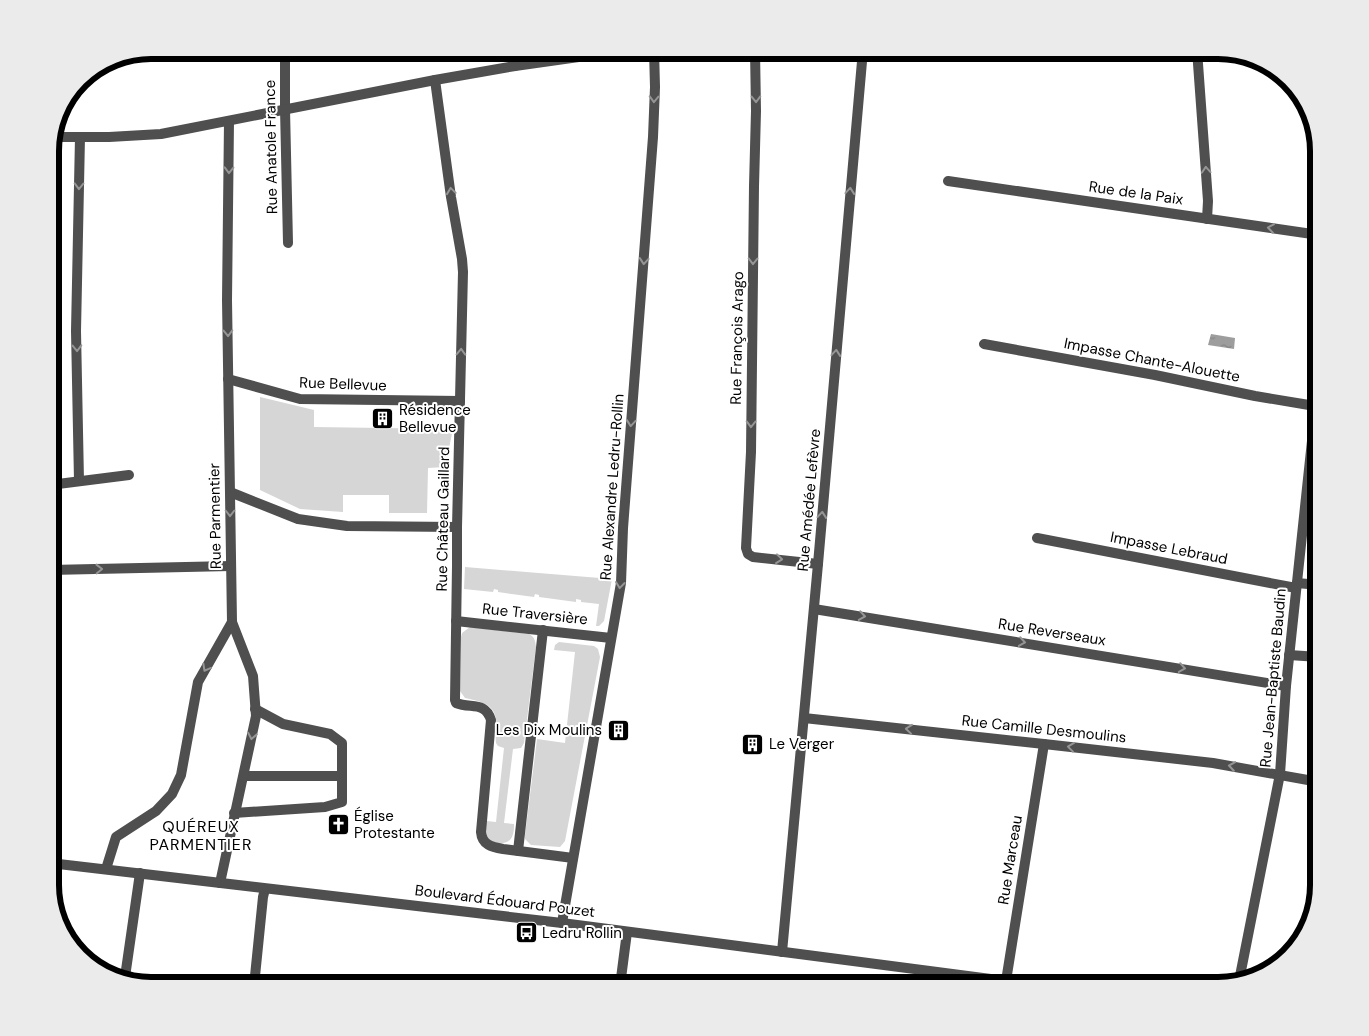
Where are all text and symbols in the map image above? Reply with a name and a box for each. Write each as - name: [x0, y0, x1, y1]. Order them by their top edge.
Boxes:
- street label: Rue Anatole France: [260, 80, 282, 214]
- one-way arrow: [649, 95, 660, 103]
- one-way arrow: [751, 95, 761, 103]
- one-way arrow: [224, 166, 234, 174]
- one-way arrow: [1201, 166, 1212, 174]
- street label: Rue de la Paix: [1088, 176, 1185, 210]
- one-way arrow: [74, 182, 84, 190]
- one-way arrow: [446, 187, 456, 195]
- one-way arrow: [845, 187, 856, 195]
- one-way arrow: [1266, 223, 1274, 234]
- one-way arrow: [639, 257, 650, 265]
- one-way arrow: [748, 258, 758, 265]
- street label: Rue François Arago: [726, 271, 748, 405]
- one-way arrow: [222, 329, 233, 337]
- street label: Impasse Chante-Alouette: [1062, 333, 1242, 387]
- one-way arrow: [72, 344, 82, 352]
- one-way arrow: [456, 348, 466, 356]
- one-way arrow: [831, 349, 842, 357]
- street label: Rue Bellevue: [299, 372, 387, 396]
- street label: Rue Alexandre Ledru-Rollin: [596, 393, 628, 581]
- place label: Résidence Bellevue: [399, 400, 471, 437]
- building icon: Résidence Bellevue: [371, 407, 395, 431]
- one-way arrow: [626, 419, 637, 427]
- one-way arrow: [746, 420, 756, 428]
- street label: Rue Amédée Lefèvre: [793, 428, 825, 572]
- street label: Rue Château Gaillard: [432, 446, 454, 592]
- street label: Rue Parmentier: [204, 462, 226, 569]
- one-way arrow: [225, 509, 235, 517]
- one-way arrow: [817, 511, 828, 519]
- street label: Impasse Lebraud: [1109, 527, 1229, 569]
- one-way arrow: [775, 553, 783, 564]
- one-way arrow: [96, 564, 103, 574]
- one-way arrow: [615, 581, 626, 589]
- street label: Rue Jean-Baptiste Baudin: [1255, 588, 1291, 768]
- street label: Rue Traversière: [481, 599, 589, 629]
- one-way arrow: [857, 611, 866, 621]
- street label: Rue Reverseaux: [997, 614, 1108, 650]
- one-way arrow: [1018, 636, 1027, 646]
- one-way arrow: [202, 663, 212, 672]
- one-way arrow: [1178, 663, 1187, 673]
- street label: Rue Camille Desmoulins: [961, 710, 1127, 748]
- building icon: Les Dix Moulins: [606, 718, 630, 742]
- place label: Les Dix Moulins: [496, 720, 602, 740]
- one-way arrow: [905, 724, 913, 735]
- one-way arrow: [247, 732, 258, 741]
- building icon: Le Verger: [741, 732, 765, 756]
- place label: Le Verger: [769, 734, 835, 754]
- one-way arrow: [1067, 742, 1075, 753]
- one-way arrow: [1228, 762, 1237, 772]
- place label: Église Protestante: [354, 806, 435, 843]
- church icon: Église Protestante: [326, 813, 350, 837]
- street label: Rue Marceau: [993, 814, 1027, 906]
- district label: QUÉREUX PARMENTIER: [150, 816, 252, 855]
- street label: Boulevard Édouard Pouzet: [414, 880, 596, 922]
- bus stop icon: Ledru Rollin: [514, 921, 538, 945]
- place label: Ledru Rollin: [542, 923, 622, 943]

